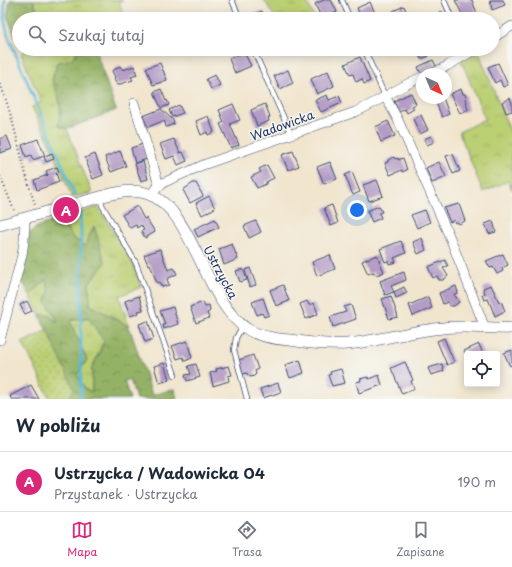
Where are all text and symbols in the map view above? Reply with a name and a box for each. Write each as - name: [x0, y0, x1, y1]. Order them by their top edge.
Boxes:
- search box: [12, 12, 500, 56]
- icon: search: [26, 23, 48, 45]
- text: Szukaj tutaj: [58, 23, 145, 46]
- north arrow: [416, 68, 452, 104]
- street label: Wadowicka: [248, 105, 317, 145]
- pin: A: [53, 195, 79, 225]
- your location: [347, 200, 367, 220]
- street label: Ustrzycka: [199, 242, 243, 302]
- map controls: [464, 351, 500, 387]
- button: locate: [464, 351, 500, 387]
- text: W pobliżu: [16, 412, 101, 438]
- text: Ustrzycka / Wadowicka 04: [54, 461, 265, 484]
- text: A: [24, 472, 34, 491]
- text: 190 m: [457, 472, 496, 491]
- text: Przystanek · Ustrzycka: [54, 484, 198, 503]
- tab: Mapa: [67, 519, 97, 560]
- tab: Trasa: [232, 519, 262, 560]
- tab: Zapisane: [396, 519, 445, 560]

